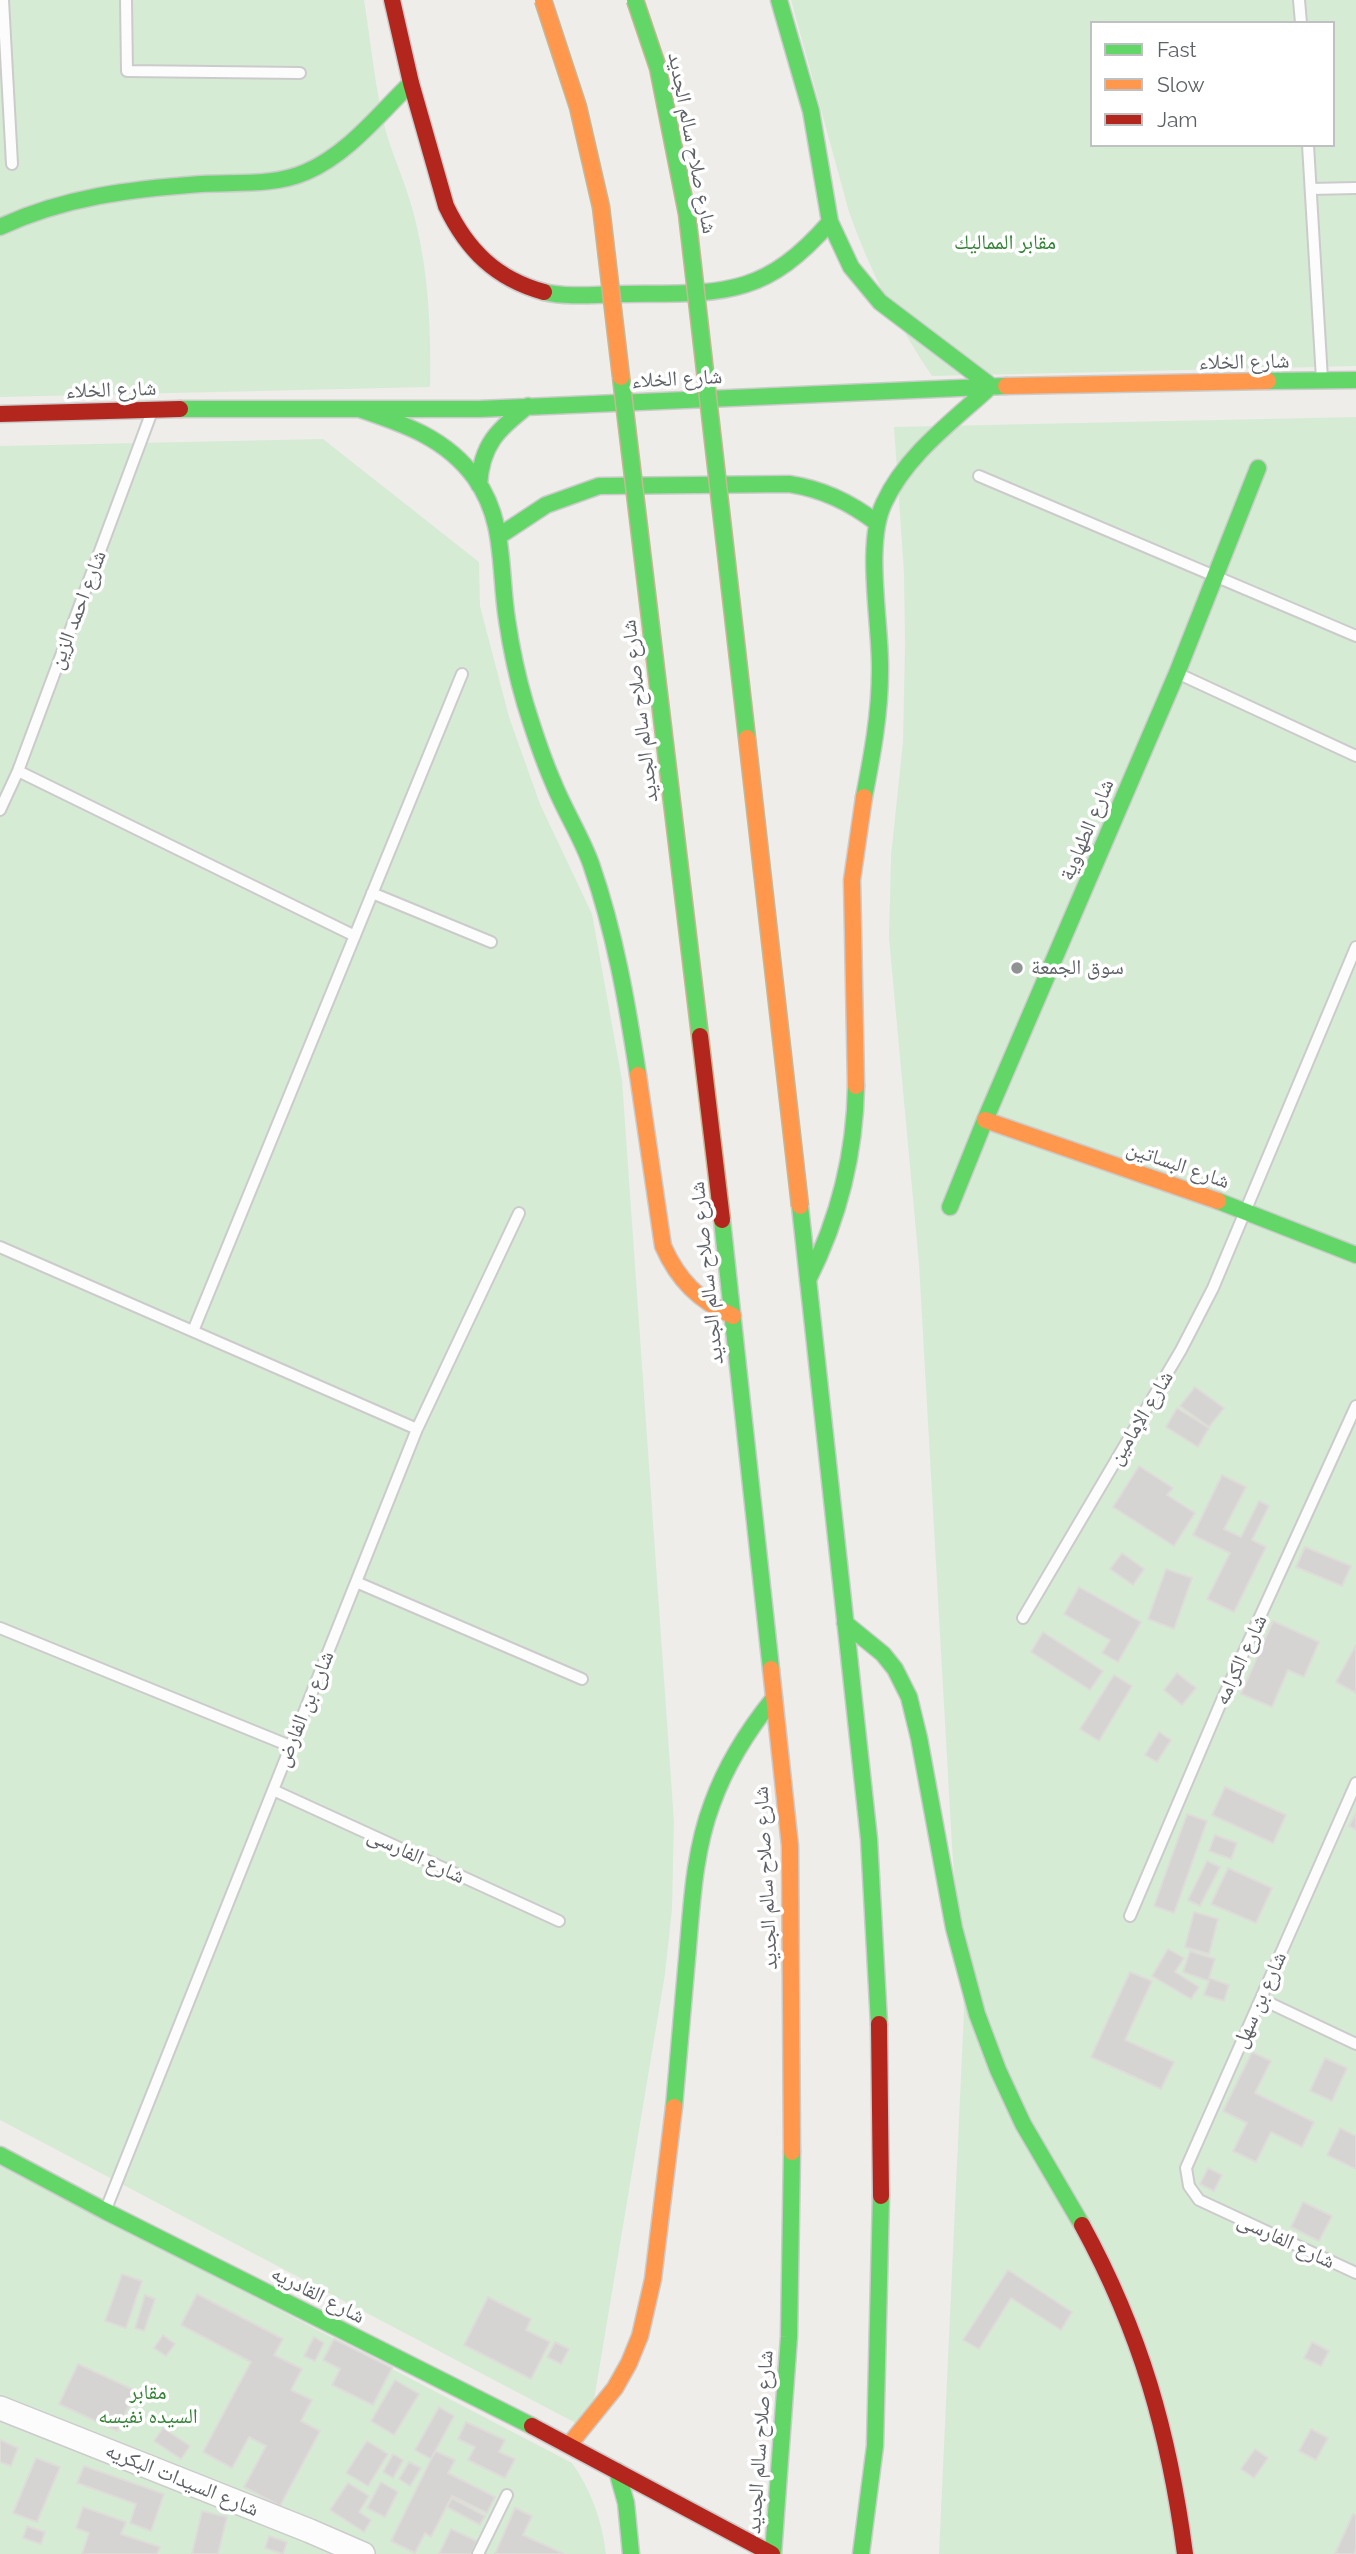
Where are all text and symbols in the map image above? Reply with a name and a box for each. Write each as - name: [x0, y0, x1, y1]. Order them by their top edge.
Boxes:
- legend: [1090, 21, 1335, 147]
- text: Fast: [1157, 37, 1197, 62]
- street label: شارع صلاح سالم الجديد: [662, 50, 722, 236]
- text: Slow: [1157, 72, 1205, 97]
- text: Jam: [1157, 107, 1198, 132]
- park label: مقابر المماليك: [954, 230, 1056, 256]
- street label: شارع الخلاء: [1198, 349, 1290, 375]
- street label: شارع الخلاء: [631, 364, 723, 394]
- street label: شارع الخلاء: [65, 376, 157, 404]
- street label: شارع احمد الزين: [44, 547, 112, 673]
- street label: شارع صلاح سالم الجديد: [616, 618, 664, 804]
- street label: شارع الطهاوية: [1054, 775, 1120, 885]
- place label: سوق الجمعة: [1031, 955, 1124, 981]
- marker: سوق الجمعة: [1009, 960, 1025, 976]
- street label: شارع البساتين: [1123, 1136, 1233, 1194]
- street label: شارع صلاح سالم الجديد: [685, 1180, 729, 1366]
- street label: شارع الإمامين: [1103, 1366, 1179, 1470]
- street label: شارع الكرامه: [1209, 1611, 1273, 1709]
- street label: شارع بن الفارض: [270, 1647, 340, 1771]
- street label: شارع صلاح سالم الجديد: [749, 1786, 783, 1970]
- street label: شارع الفارسى: [363, 1822, 469, 1890]
- street label: شارع بن سهل: [1228, 1948, 1292, 2052]
- street label: شارع الفارسى: [1233, 2207, 1339, 2275]
- street label: شارع القادريه: [267, 2261, 369, 2329]
- street label: شارع صلاح سالم الجديد: [741, 2349, 779, 2535]
- park label: مقابر السيده نفيسه: [98, 2380, 198, 2430]
- street label: شارع السيدات البكريه: [102, 2438, 262, 2522]

